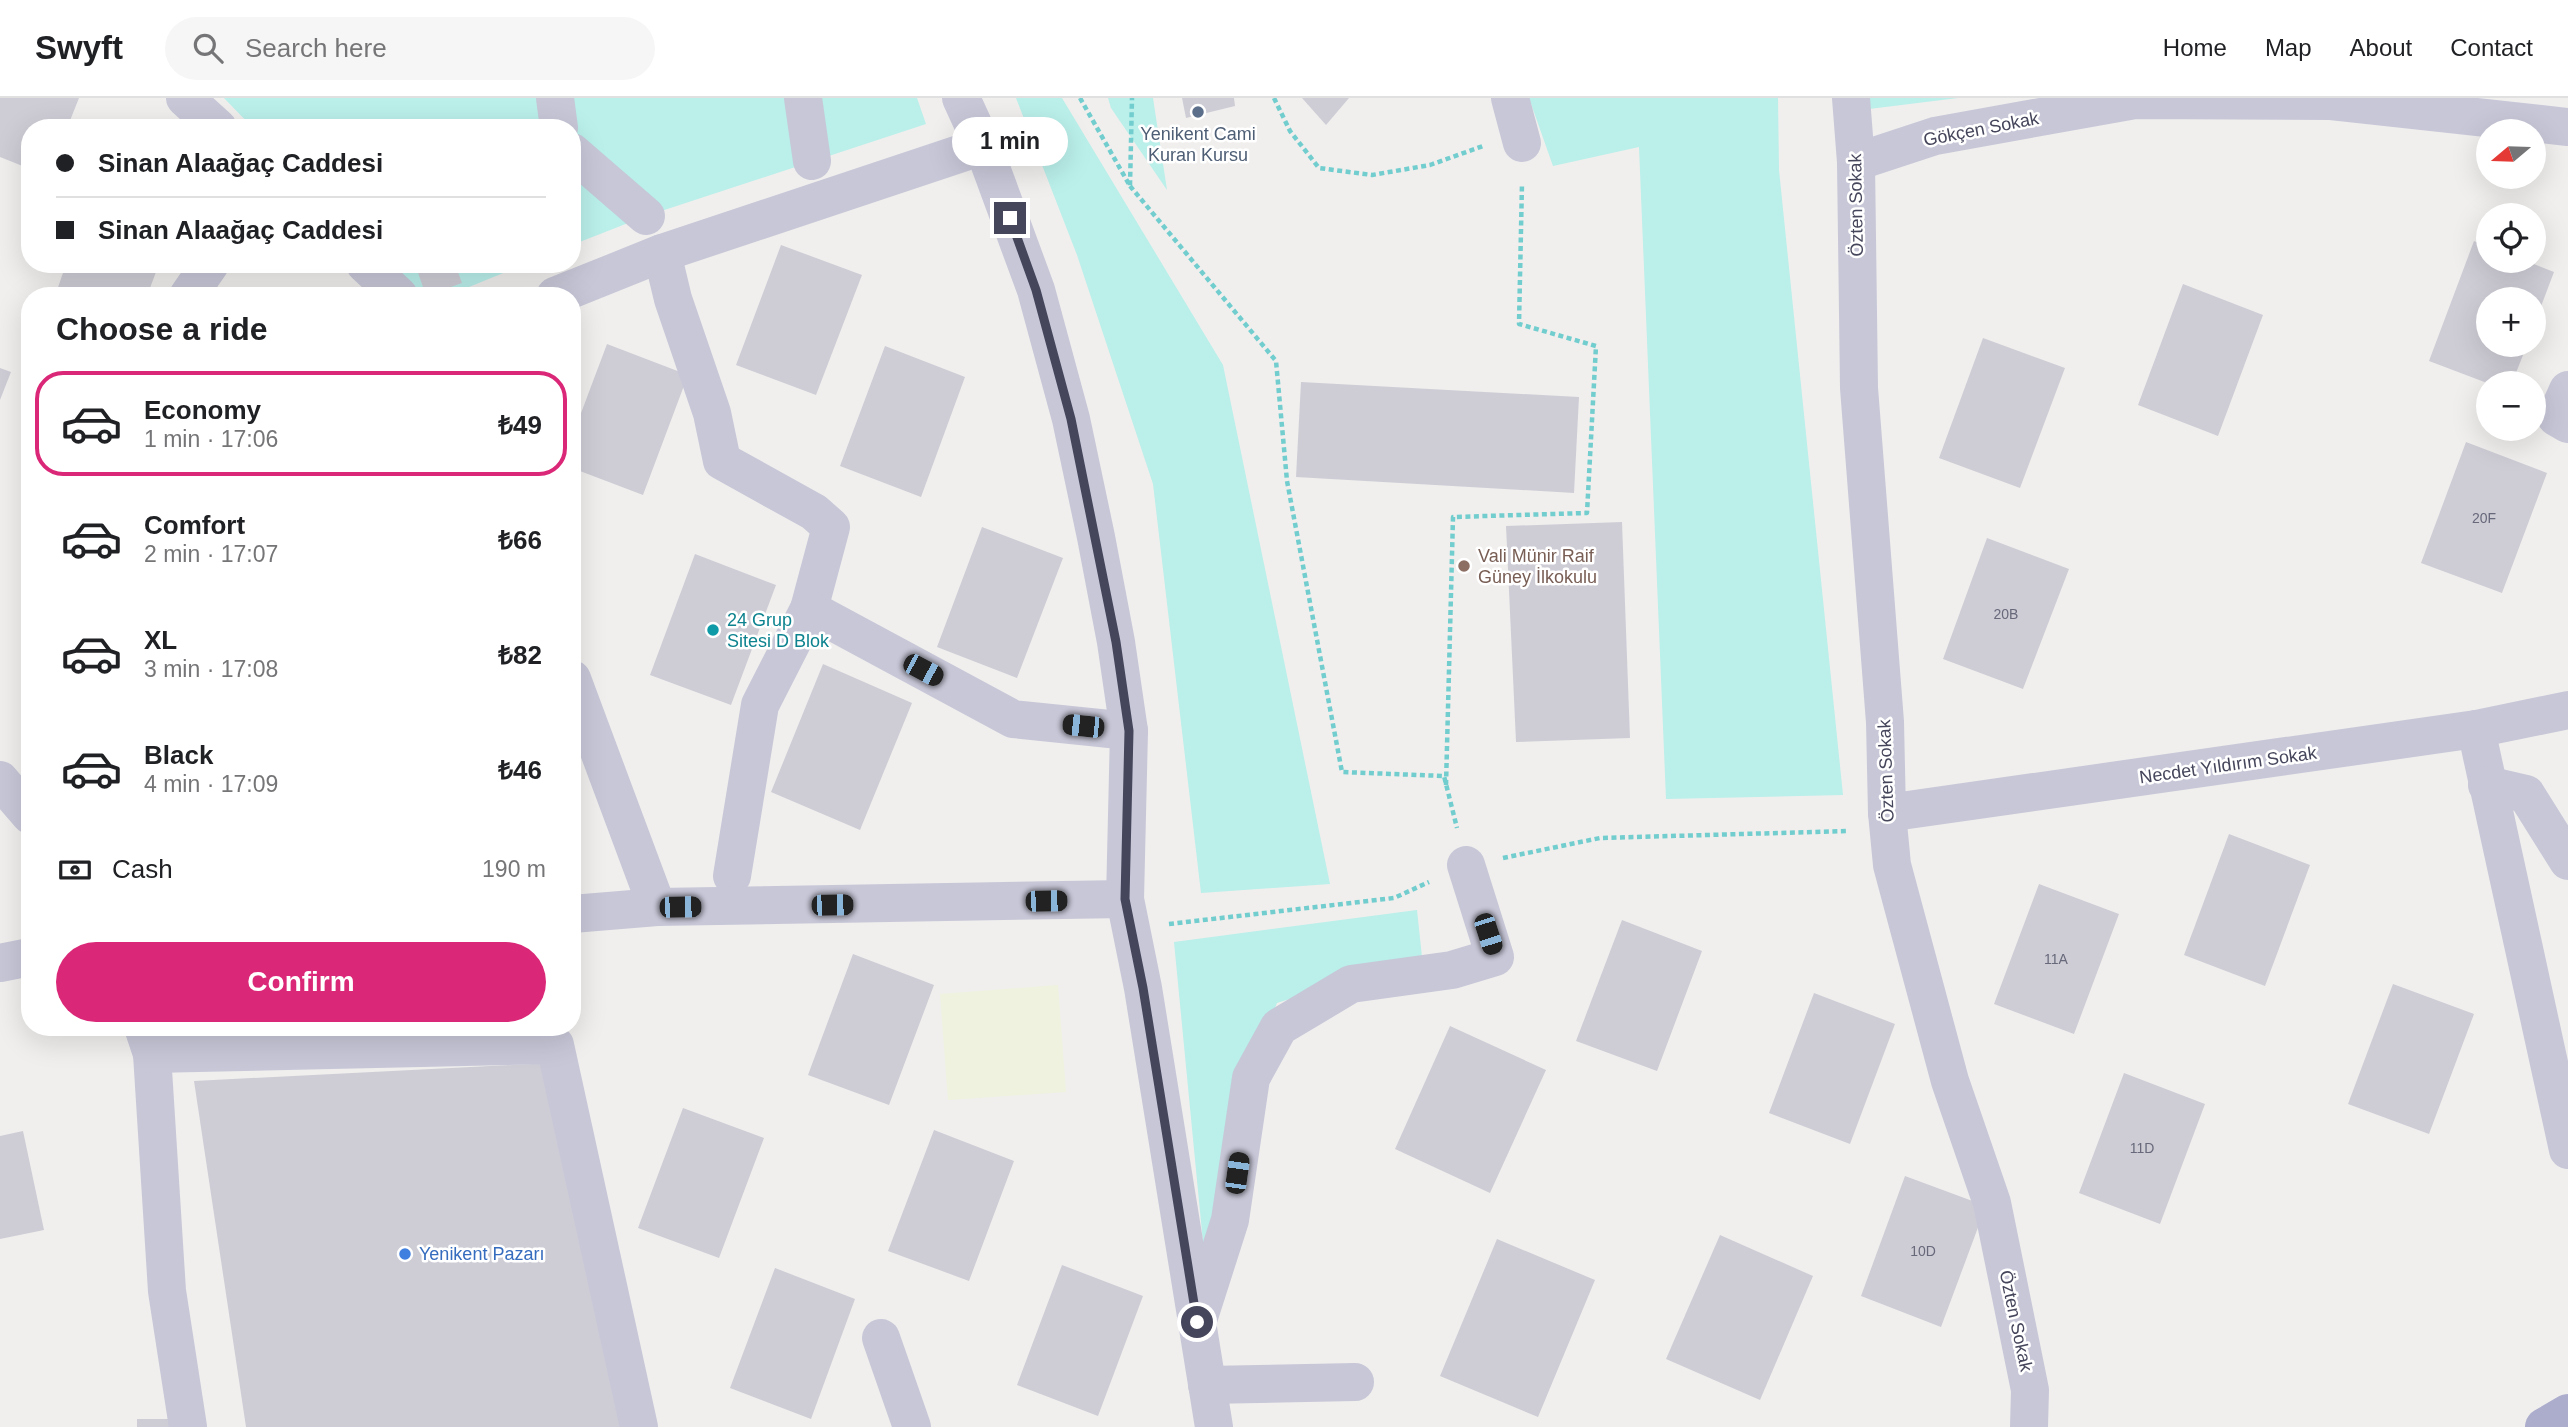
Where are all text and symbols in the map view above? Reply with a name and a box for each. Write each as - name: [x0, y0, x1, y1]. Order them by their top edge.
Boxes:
- search box: [165, 17, 655, 80]
- text: Swyft: [35, 29, 123, 66]
- icon: search: [189, 29, 227, 67]
- text: Search here: [245, 33, 387, 63]
- text: Home: [2163, 34, 2227, 61]
- text: Map: [2265, 34, 2312, 61]
- text: About: [2350, 34, 2412, 61]
- text: Contact: [2450, 34, 2533, 61]
- marker: Yenikent Cami Kuran Kursu: [1190, 104, 1206, 120]
- street label: Gökçen Sokak: [1922, 108, 2041, 150]
- callout: 1 min: [952, 116, 1068, 166]
- north arrow: [2476, 119, 2546, 189]
- map controls: [2476, 119, 2546, 441]
- place label: Yenikent Cami Kuran Kursu: [1140, 124, 1256, 165]
- text: 1 min: [980, 128, 1040, 154]
- text: Sinan Alaağaç Caddesi: [98, 148, 383, 178]
- street label: Özten Sokak: [1845, 152, 1867, 257]
- route end: [994, 202, 1026, 234]
- button: locate: [2476, 203, 2546, 273]
- text: Sinan Alaağaç Caddesi: [98, 215, 383, 245]
- button: +: [2476, 287, 2546, 357]
- text: Choose a ride: [56, 311, 268, 347]
- button: −: [2476, 371, 2546, 441]
- icon: car: [60, 392, 123, 455]
- text: Economy: [144, 395, 261, 425]
- text: ₺49: [498, 410, 542, 440]
- text: 1 min · 17:06: [144, 426, 278, 452]
- icon: car: [60, 507, 123, 570]
- text: Comfort: [144, 510, 245, 540]
- house number: 20F: [2472, 510, 2496, 526]
- text: ₺66: [498, 525, 542, 555]
- text: 2 min · 17:07: [144, 541, 278, 567]
- place label: Vali Münir Raif Güney İlkokulu: [1478, 546, 1597, 587]
- marker: Vali Münir Raif Güney İlkokulu: [1456, 558, 1472, 574]
- house number: 20B: [1994, 606, 2018, 622]
- place label: 24 Grup Sitesi D Blok: [727, 610, 830, 651]
- icon: car: [60, 622, 123, 685]
- marker: 24 Grup Sitesi D Blok: [705, 622, 721, 638]
- text: XL: [144, 625, 177, 655]
- text: ₺82: [498, 640, 542, 670]
- car: [900, 651, 947, 689]
- text: 3 min · 17:08: [144, 656, 278, 682]
- car: [1062, 713, 1105, 739]
- street label: Özten Sokak: [1874, 718, 1898, 823]
- icon: car: [60, 737, 123, 800]
- text: Black: [144, 740, 213, 770]
- street label: Necdet Yıldırım Sokak: [2138, 743, 2319, 787]
- text: ₺46: [498, 755, 542, 785]
- text: 4 min · 17:09: [144, 771, 278, 797]
- icon: cash: [56, 851, 94, 889]
- text: Cash: [112, 854, 173, 884]
- text: 190 m: [482, 856, 546, 882]
- car: [1025, 890, 1068, 912]
- car: [811, 894, 854, 916]
- car: [659, 896, 702, 918]
- car: [1472, 911, 1505, 957]
- button: Confirm: [56, 942, 546, 1022]
- house number: 11A: [2044, 951, 2069, 967]
- house number: 11D: [2130, 1140, 2154, 1156]
- car: [1224, 1151, 1251, 1195]
- house number: 10D: [1910, 1243, 1936, 1259]
- place label: Yenikent Pazarı: [419, 1244, 544, 1264]
- marker: Yenikent Pazarı: [397, 1246, 413, 1262]
- street label: Özten Sokak: [1996, 1269, 2037, 1374]
- route start: [1181, 1306, 1213, 1338]

